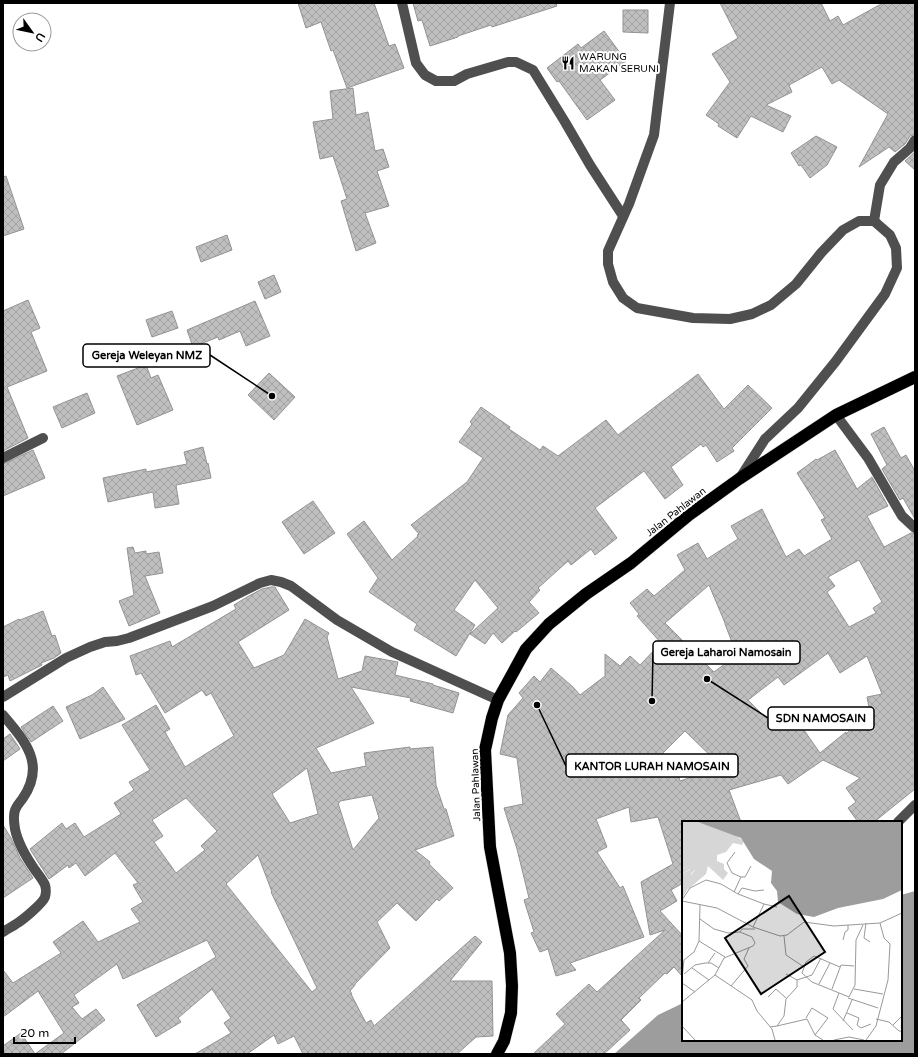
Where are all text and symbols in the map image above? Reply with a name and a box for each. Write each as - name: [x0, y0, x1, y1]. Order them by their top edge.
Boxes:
- north arrow: [12, 12, 52, 52]
- text: U: [32, 30, 48, 44]
- place label: WARUNG MAKAN SERUNI: [579, 51, 659, 75]
- restaurant icon: WARUNG MAKAN SERUNI: [560, 55, 576, 71]
- callout: Gereja Weleyan NMZ: [83, 344, 210, 367]
- text: Gereja Weleyan NMZ: [92, 349, 202, 363]
- street label: Jalan Pahlawan: [644, 485, 708, 539]
- callout: Gereja Laharoi Namosain: [653, 641, 800, 664]
- text: Gereja Laharoi Namosain: [660, 646, 792, 660]
- callout: SDN NAMOSAIN: [768, 707, 874, 730]
- text: SDN NAMOSAIN: [776, 712, 866, 725]
- street label: Jalan Pahlawan: [469, 748, 483, 822]
- callout: KANTOR LURAH NAMOSAIN: [566, 754, 738, 777]
- text: KANTOR LURAH NAMOSAIN: [574, 760, 730, 773]
- inset map: [682, 821, 902, 1041]
- scale bar: [14, 1019, 75, 1045]
- text: 20 m: [20, 1026, 49, 1040]

